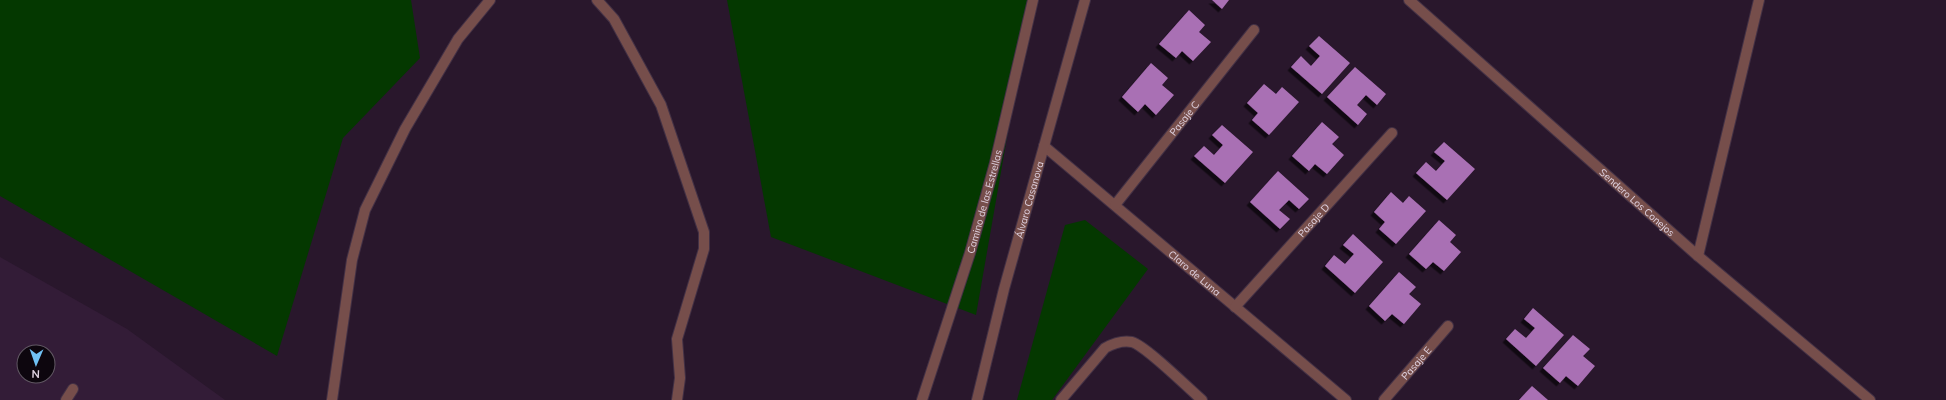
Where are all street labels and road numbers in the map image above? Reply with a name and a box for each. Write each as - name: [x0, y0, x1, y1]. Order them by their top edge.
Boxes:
- street label: Pasaje C: [1167, 98, 1202, 138]
- street label: Camino de las Estrellas: [964, 148, 1005, 255]
- street label: Álvaro Casanova: [1013, 160, 1046, 240]
- street label: Sendero Los Conejos: [1597, 166, 1677, 239]
- street label: Pasaje D: [1295, 201, 1332, 240]
- street label: Claro de Luna: [1166, 248, 1223, 299]
- street label: Pasaje E: [1399, 344, 1434, 382]

